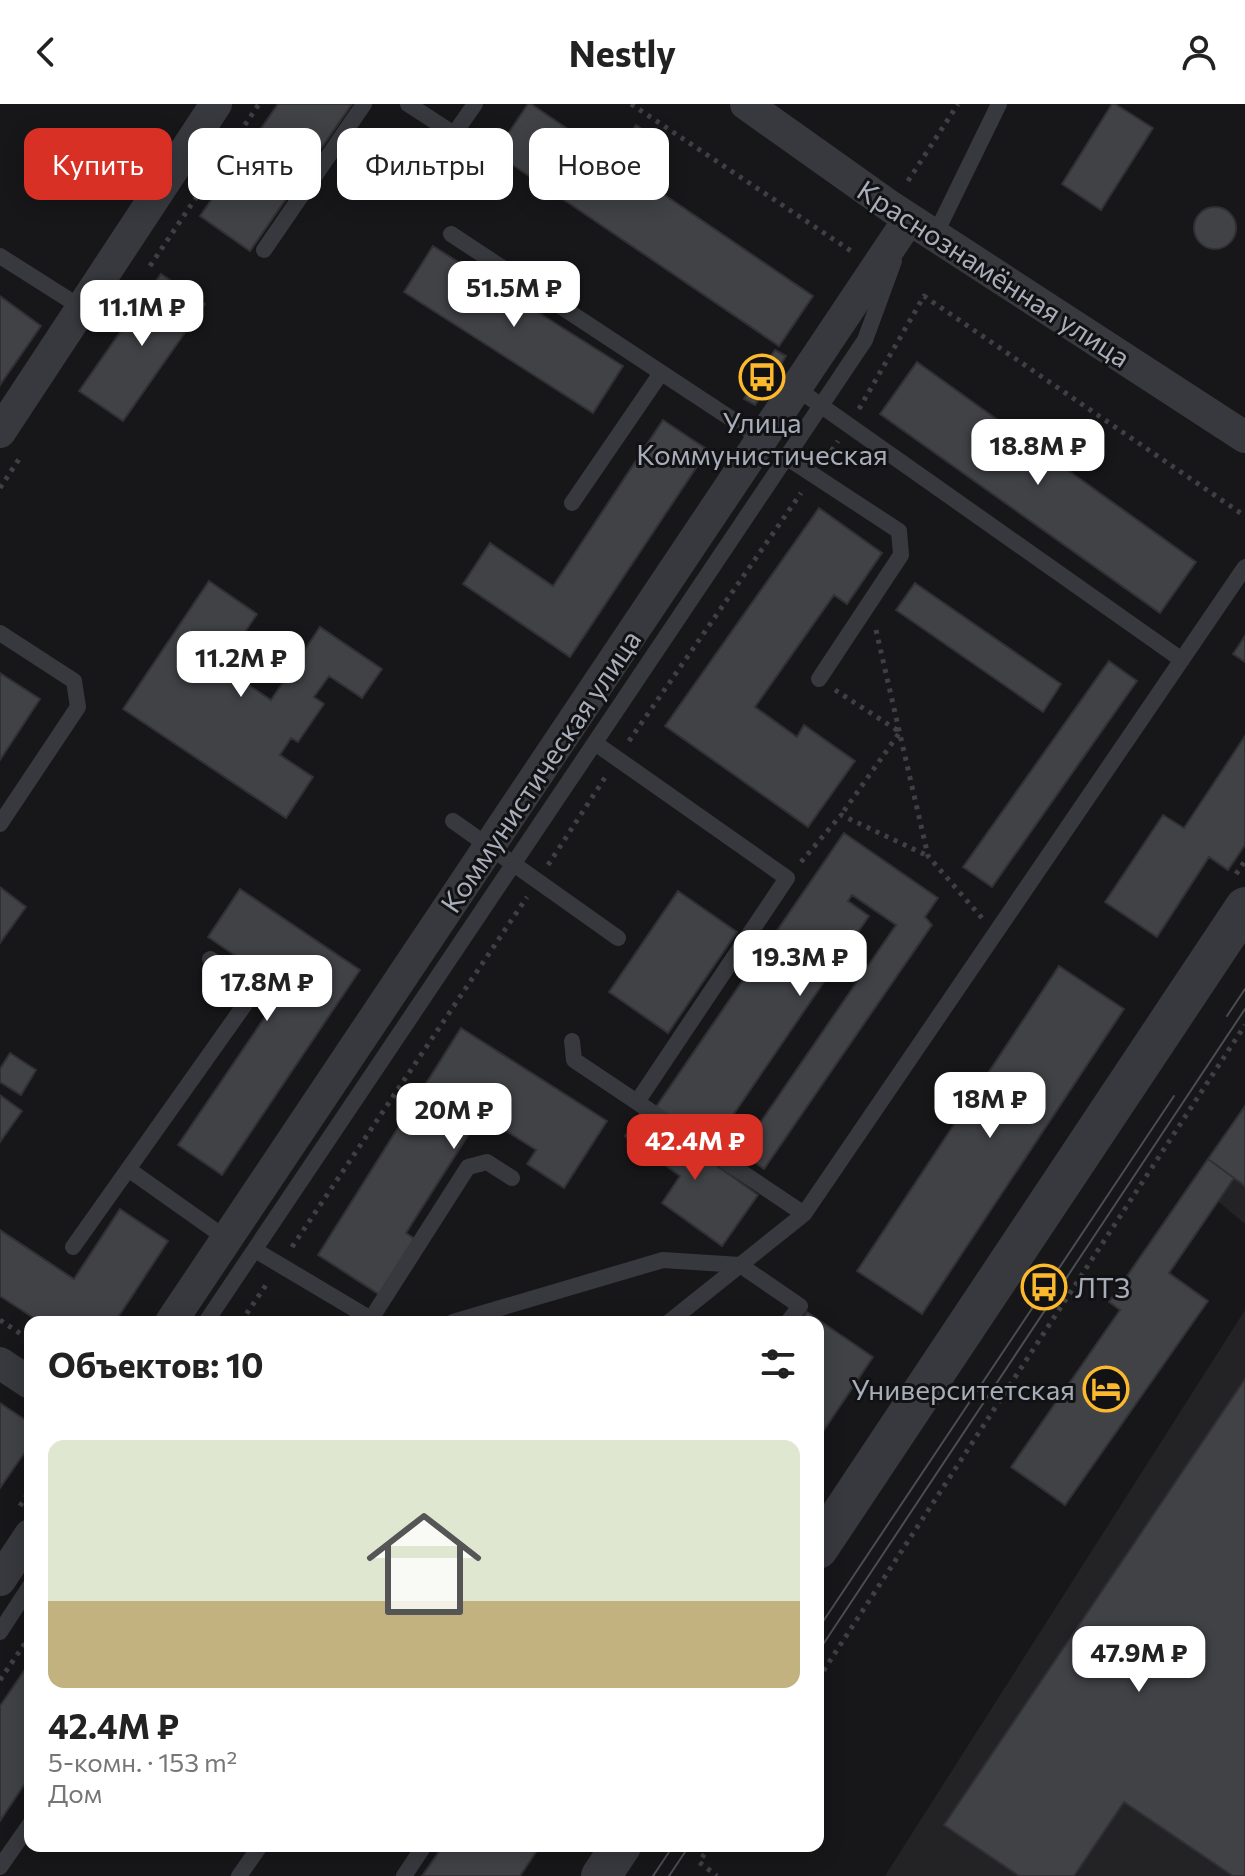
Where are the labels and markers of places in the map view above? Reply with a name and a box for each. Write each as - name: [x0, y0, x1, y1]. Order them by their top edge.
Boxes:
- pin: 51.5M ₽: [440, 261, 588, 329]
- pin: 11.1M ₽: [68, 280, 216, 348]
- bus stop icon: Улица Коммунистическая: [738, 353, 786, 401]
- place label: Улица Коммунистическая: [636, 405, 888, 471]
- pin: 18.8M ₽: [964, 419, 1112, 487]
- pin: 11.2M ₽: [167, 631, 315, 699]
- pin: 19.3M ₽: [726, 930, 874, 998]
- pin: 17.8M ₽: [193, 955, 341, 1023]
- pin: 18M ₽: [934, 1072, 1046, 1140]
- pin: 20M ₽: [398, 1083, 510, 1151]
- pin: 42.4M ₽: [621, 1114, 769, 1182]
- bus stop icon: ЛТЗ: [1020, 1263, 1068, 1311]
- place label: ЛТЗ: [1075, 1270, 1130, 1304]
- hotel icon: Университетская: [1082, 1365, 1130, 1413]
- place label: Университетская: [851, 1372, 1075, 1406]
- pin: 47.9M ₽: [1065, 1626, 1213, 1694]

